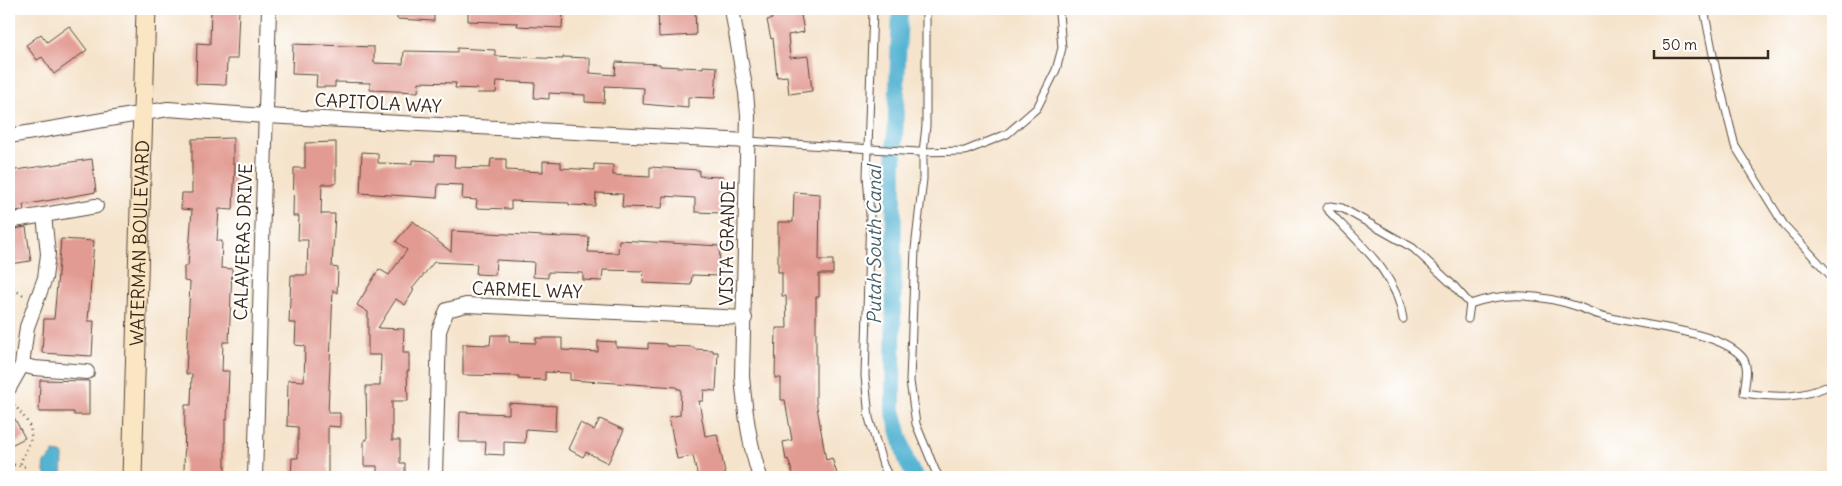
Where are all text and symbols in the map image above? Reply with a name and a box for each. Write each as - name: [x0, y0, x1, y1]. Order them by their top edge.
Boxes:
- scale bar: [1654, 28, 1768, 60]
- text: 50 m: [1662, 35, 1697, 54]
- street label: CAPITOLA WAY: [314, 88, 442, 118]
- street label: WATERMAN BOULEVARD: [124, 140, 154, 346]
- street label: CALAVERAS DRIVE: [229, 163, 257, 321]
- water label: Putah South Canal: [862, 163, 886, 324]
- street label: VISTA GRANDE: [714, 180, 740, 306]
- street label: CARMEL WAY: [471, 277, 583, 303]

